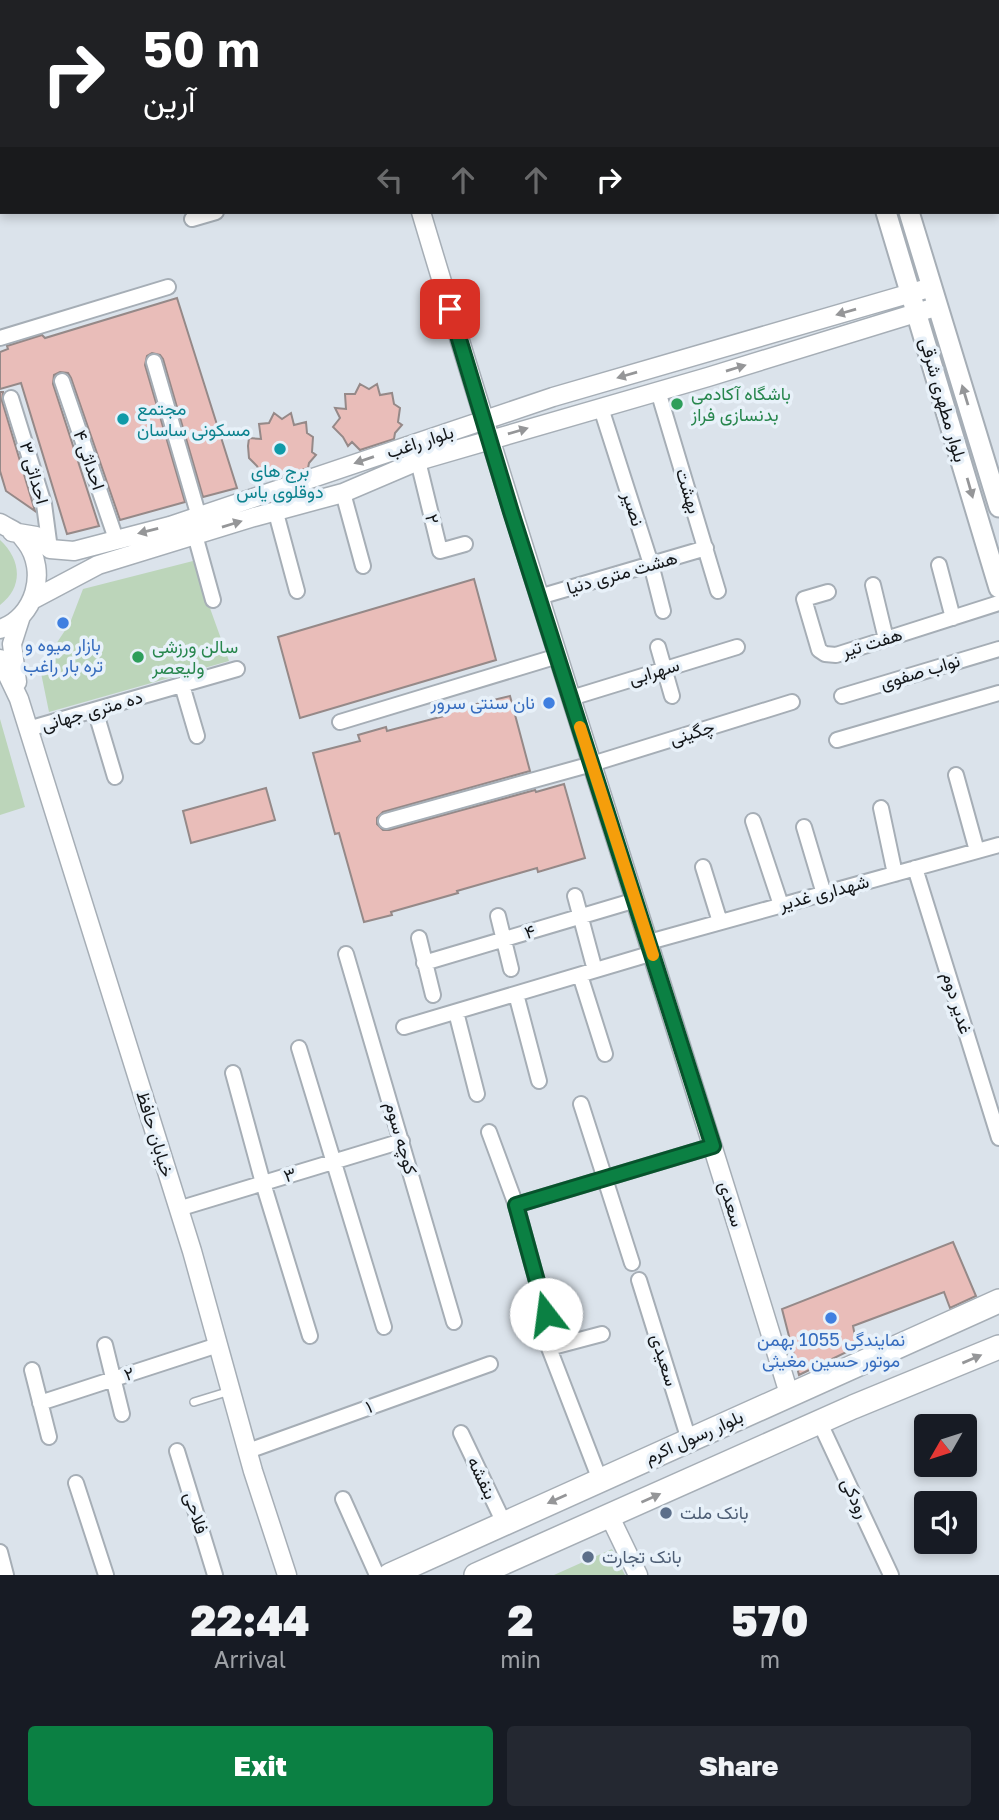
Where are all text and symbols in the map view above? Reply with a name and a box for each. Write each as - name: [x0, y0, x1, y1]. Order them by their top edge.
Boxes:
- text: 50 m: [143, 19, 260, 78]
- icon: right: [28, 28, 119, 119]
- text: آرین: [143, 81, 196, 119]
- icon: left: [371, 161, 409, 199]
- icon: ahead: [444, 161, 482, 199]
- icon: ahead: [517, 161, 555, 199]
- icon: right: [590, 161, 628, 199]
- pin: [420, 279, 480, 339]
- icon: arrive: [431, 290, 469, 328]
- one-way arrow: [835, 308, 856, 318]
- street label: بلوار مطهری شرقی: [915, 335, 972, 465]
- one-way arrow: [726, 362, 747, 373]
- one-way arrow: [616, 371, 637, 381]
- place label: باشگاه آکادمی بدنسازی فراز: [690, 382, 791, 426]
- one-way arrow: [959, 384, 969, 405]
- marker: باشگاه آکادمی بدنسازی فراز: [669, 396, 685, 412]
- place label: مجتمع مسکونی ساسان: [137, 397, 250, 441]
- marker: مجتمع مسکونی ساسان: [115, 411, 131, 427]
- street label: بلوار راغب: [383, 420, 456, 463]
- one-way arrow: [508, 426, 529, 436]
- street label: احداثی ۴: [69, 427, 110, 493]
- street label: احداثی ۳: [15, 439, 54, 507]
- marker: برج های دوقلوی یاس: [272, 441, 288, 457]
- one-way arrow: [353, 455, 374, 466]
- place label: برج های دوقلوی یاس: [236, 459, 324, 503]
- street label: بهشت: [671, 465, 706, 516]
- one-way arrow: [965, 478, 975, 499]
- street label: نصیر: [617, 488, 650, 529]
- street label: ۲: [421, 512, 445, 526]
- one-way arrow: [222, 518, 243, 528]
- one-way arrow: [137, 526, 159, 537]
- street label: هشت متری دنیا: [564, 546, 680, 599]
- marker: بازار میوه و تره بار راغب: [55, 615, 71, 631]
- street label: هفت تیر: [838, 622, 905, 663]
- place label: بازار میوه و تره بار راغب: [23, 633, 103, 677]
- place label: سالن ورزشی ولیعصر: [151, 635, 238, 679]
- street label: نواب صفوی: [877, 648, 963, 695]
- marker: سالن ورزشی ولیعصر: [130, 649, 146, 665]
- street label: سهرابی: [626, 653, 682, 690]
- street label: ده متری جهانی: [39, 685, 145, 736]
- place label: نان سنتی سرور: [430, 691, 535, 714]
- marker: نان سنتی سرور: [541, 695, 557, 711]
- street label: چگینی: [667, 715, 717, 751]
- street label: شهداری غدیر: [775, 869, 871, 916]
- street label: ۴: [522, 919, 538, 943]
- street label: غدیر دوم: [936, 969, 978, 1037]
- street label: خیابان حافظ: [132, 1088, 179, 1179]
- street label: کوچه سوم: [379, 1099, 423, 1177]
- street label: ۳: [281, 1162, 299, 1186]
- street label: سعدی: [714, 1178, 749, 1230]
- position arrow: [509, 1277, 583, 1351]
- marker: نمایندگی 1055 بهمن موتور حسین مغیثی: [823, 1310, 839, 1326]
- place label: نمایندگی 1055 بهمن موتور حسین مغیثی: [757, 1328, 905, 1372]
- street label: سعیدی: [646, 1331, 683, 1389]
- one-way arrow: [961, 1353, 982, 1364]
- street label: ۲: [121, 1361, 137, 1385]
- street label: ۱: [362, 1395, 375, 1417]
- street label: بلوار رسول اکرم: [641, 1405, 747, 1469]
- north arrow: [914, 1414, 976, 1477]
- map controls: [914, 1414, 977, 1554]
- street label: بنفشه: [463, 1453, 502, 1503]
- street label: رودکی: [836, 1474, 875, 1522]
- street label: فلاحی: [179, 1489, 214, 1537]
- button: sound: [914, 1491, 977, 1554]
- one-way arrow: [641, 1492, 661, 1504]
- one-way arrow: [546, 1494, 567, 1505]
- place label: بانک ملت: [680, 1501, 749, 1523]
- marker: بانک ملت: [658, 1505, 674, 1521]
- place label: بانک تجارت: [602, 1545, 682, 1568]
- marker: بانک تجارت: [580, 1549, 596, 1565]
- text: 22:44: [190, 1595, 310, 1645]
- text: 2: [508, 1595, 534, 1645]
- text: 570: [731, 1595, 809, 1645]
- text: Arrival: [214, 1645, 286, 1673]
- text: min: [500, 1645, 541, 1673]
- text: m: [760, 1645, 780, 1673]
- button: Exit: [28, 1726, 493, 1806]
- button: Share: [507, 1726, 971, 1806]

